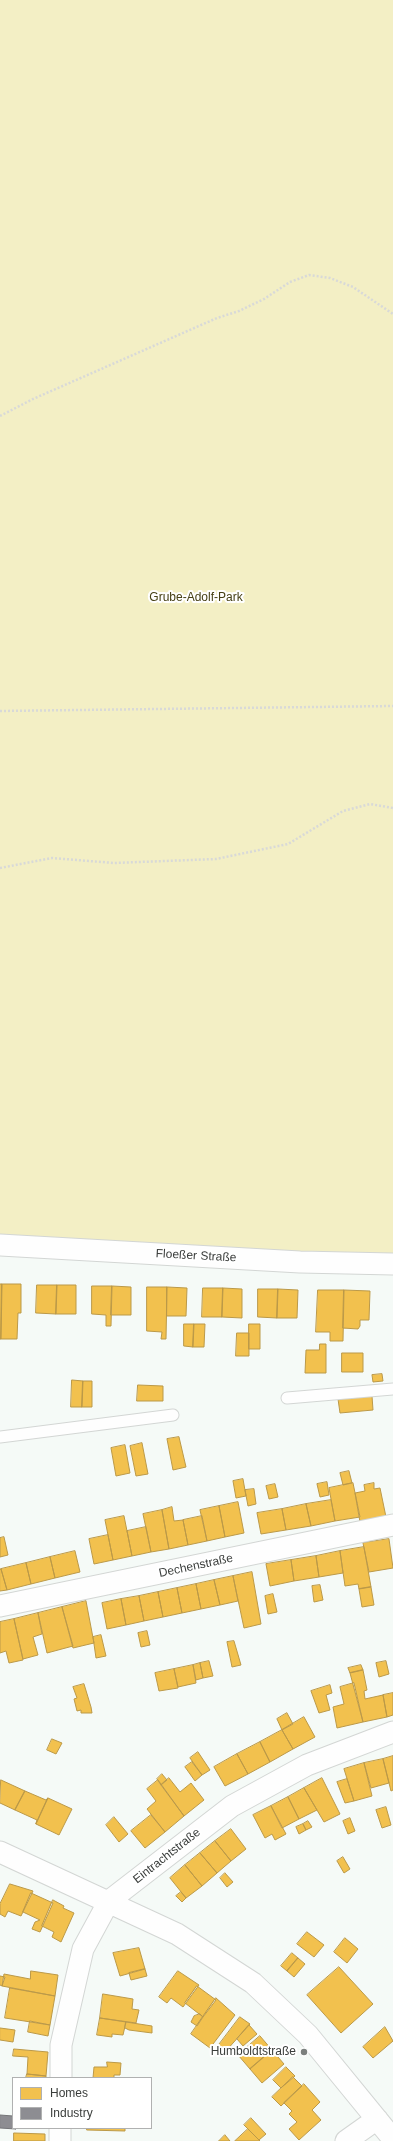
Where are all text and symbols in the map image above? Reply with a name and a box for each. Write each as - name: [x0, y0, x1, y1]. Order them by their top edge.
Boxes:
- park label: Grube-Adolf-Park: [149, 591, 243, 605]
- street label: Floeßer Straße: [155, 1247, 237, 1265]
- street label: Dechenstraße: [158, 1551, 234, 1581]
- street label: Eintrachtstraße: [131, 1825, 203, 1887]
- place label: Humboldtstraße: [211, 2045, 296, 2059]
- marker: Humboldtstraße: [299, 2047, 309, 2057]
- legend: [12, 2077, 152, 2129]
- text: Homes: [50, 2086, 88, 2100]
- text: Industry: [50, 2106, 93, 2120]

